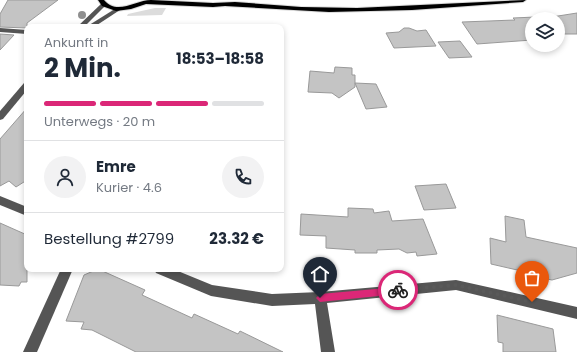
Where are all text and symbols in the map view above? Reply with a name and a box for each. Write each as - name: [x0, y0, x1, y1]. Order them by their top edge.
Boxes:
- map controls: [525, 12, 565, 52]
- button: layers: [525, 12, 565, 52]
- text: Ankunft in: [44, 33, 108, 52]
- text: 18:53–18:58: [176, 48, 264, 69]
- text: 2 Min.: [44, 50, 121, 86]
- text: Unterwegs · 20 m: [44, 112, 155, 131]
- button: person: [44, 156, 86, 198]
- text: Emre: [96, 156, 136, 177]
- button: phone: [222, 156, 264, 198]
- text: Kurier · 4.6: [96, 178, 162, 197]
- text: Bestellung #2799: [44, 228, 174, 249]
- text: 23.32 €: [209, 228, 264, 249]
- pin: [303, 257, 337, 298]
- pin: [515, 261, 549, 302]
- icon: home: [309, 263, 331, 285]
- icon: bag: [521, 267, 543, 289]
- courier: [378, 270, 418, 310]
- icon: bike: [387, 279, 409, 301]

